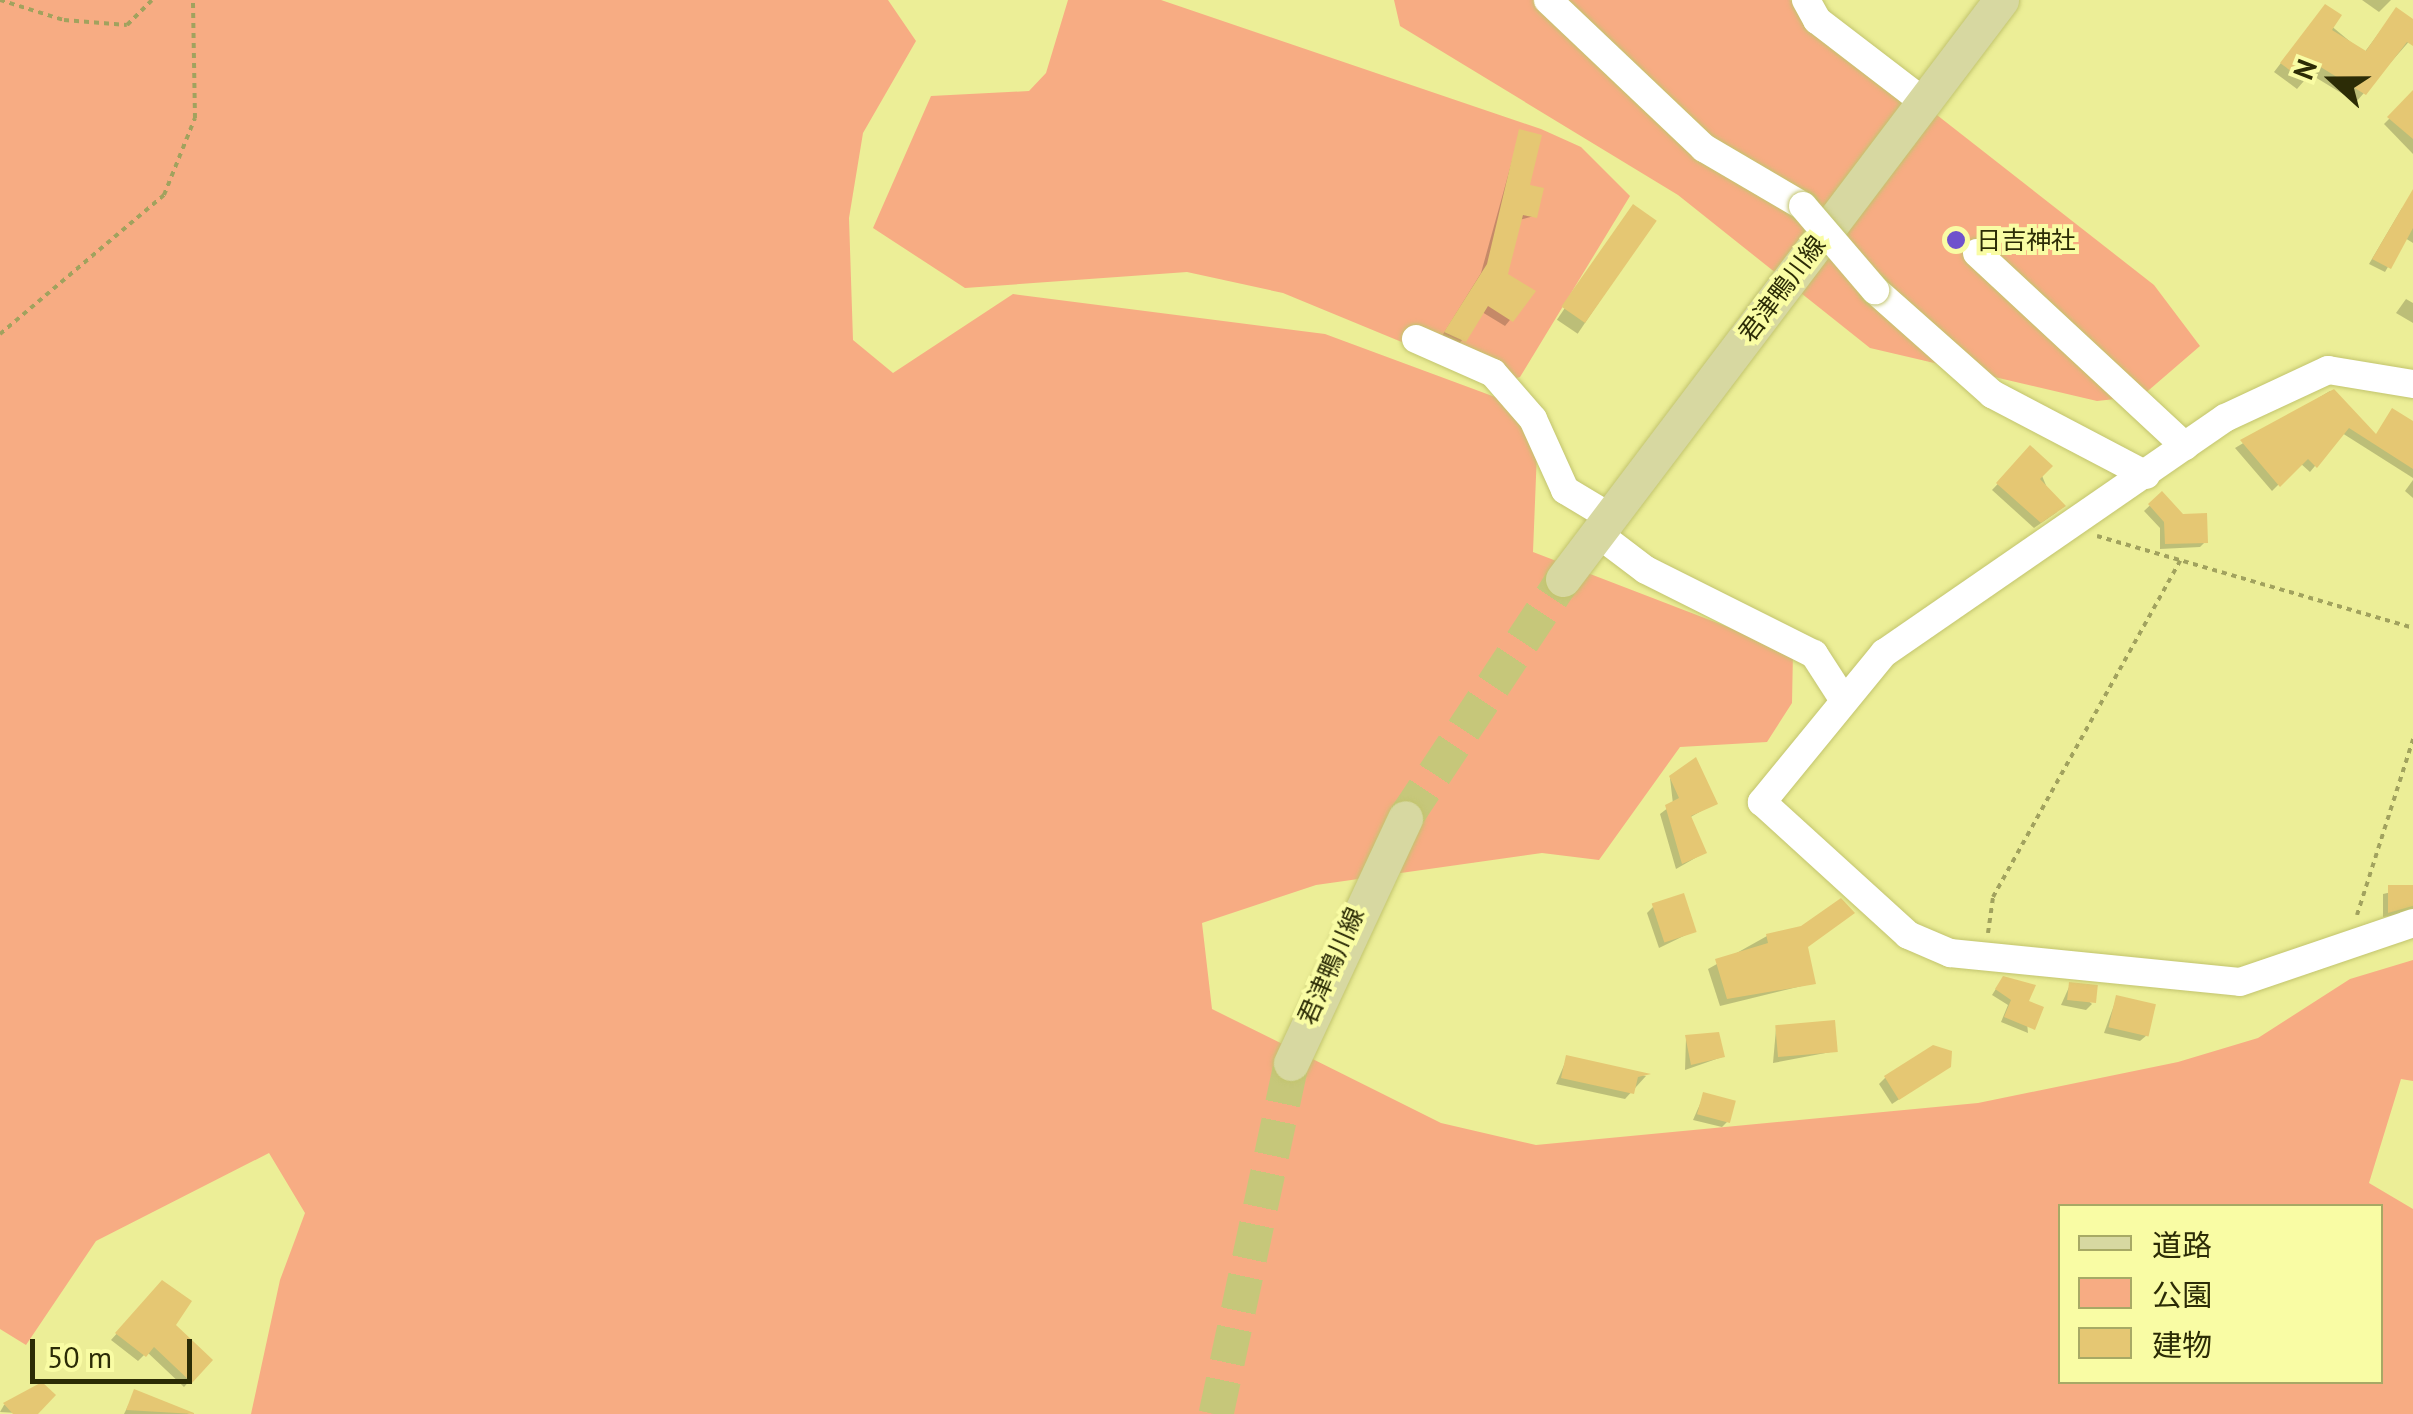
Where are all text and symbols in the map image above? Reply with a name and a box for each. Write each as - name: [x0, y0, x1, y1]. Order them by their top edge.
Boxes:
- north arrow: [2283, 30, 2383, 130]
- text: N: [2284, 54, 2325, 84]
- place label: 日吉神社: [1976, 225, 2076, 255]
- marker: 日吉神社: [1945, 229, 1967, 251]
- street label: 君津鴨川線: [1732, 230, 1832, 348]
- street label: 君津鴨川線: [1292, 903, 1370, 1029]
- legend: [2058, 1204, 2383, 1384]
- text: 道路: [2152, 1225, 2212, 1264]
- text: 公園: [2152, 1275, 2212, 1314]
- scale bar: [35, 1319, 198, 1381]
- text: 建物: [2152, 1325, 2212, 1364]
- text: 50 m: [47, 1337, 112, 1376]

